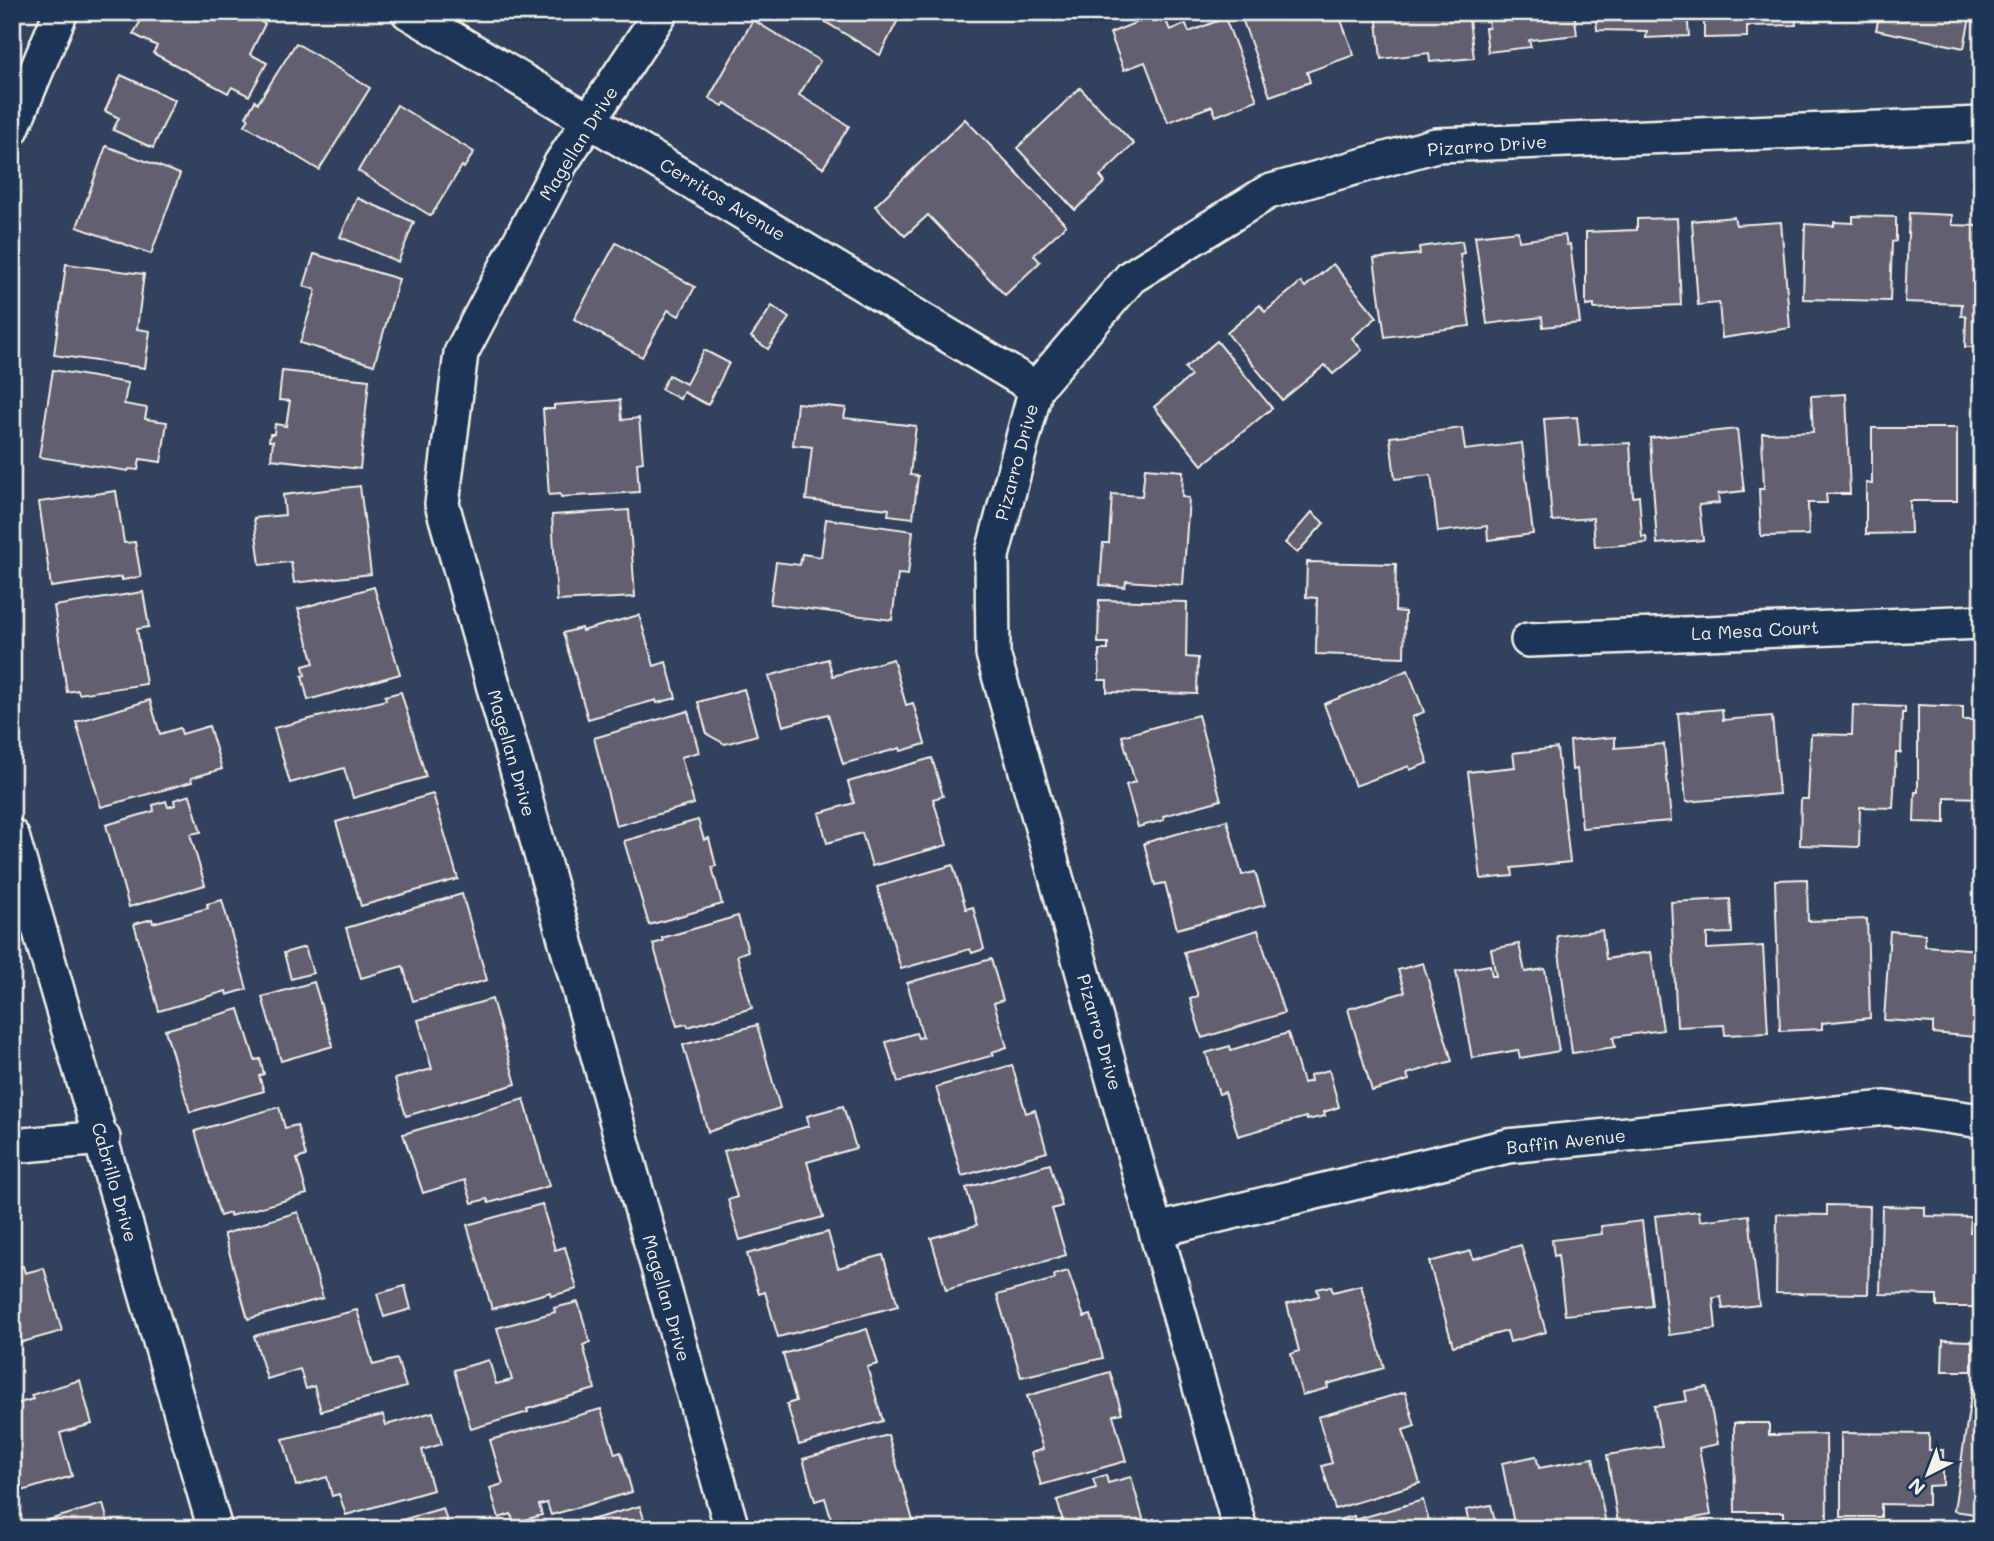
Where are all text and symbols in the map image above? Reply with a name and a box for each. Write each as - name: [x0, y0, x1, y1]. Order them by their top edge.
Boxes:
- street label: Magellan Drive: [533, 81, 623, 205]
- street label: Pizarro Drive: [1426, 129, 1548, 161]
- street label: Cerritos Avenue: [656, 152, 790, 246]
- street label: Pizarro Drive: [989, 401, 1043, 523]
- street label: La Mesa Court: [1690, 615, 1820, 645]
- street label: Magellan Drive: [482, 687, 542, 819]
- street label: Pizarro Drive: [1072, 971, 1128, 1093]
- street label: Cabrillo Drive: [86, 1120, 144, 1244]
- street label: Baffin Avenue: [1505, 1123, 1627, 1159]
- street label: Magellan Drive: [637, 1232, 697, 1364]
- north arrow: [1892, 1440, 1962, 1510]
- text: N: [1903, 1473, 1930, 1501]

